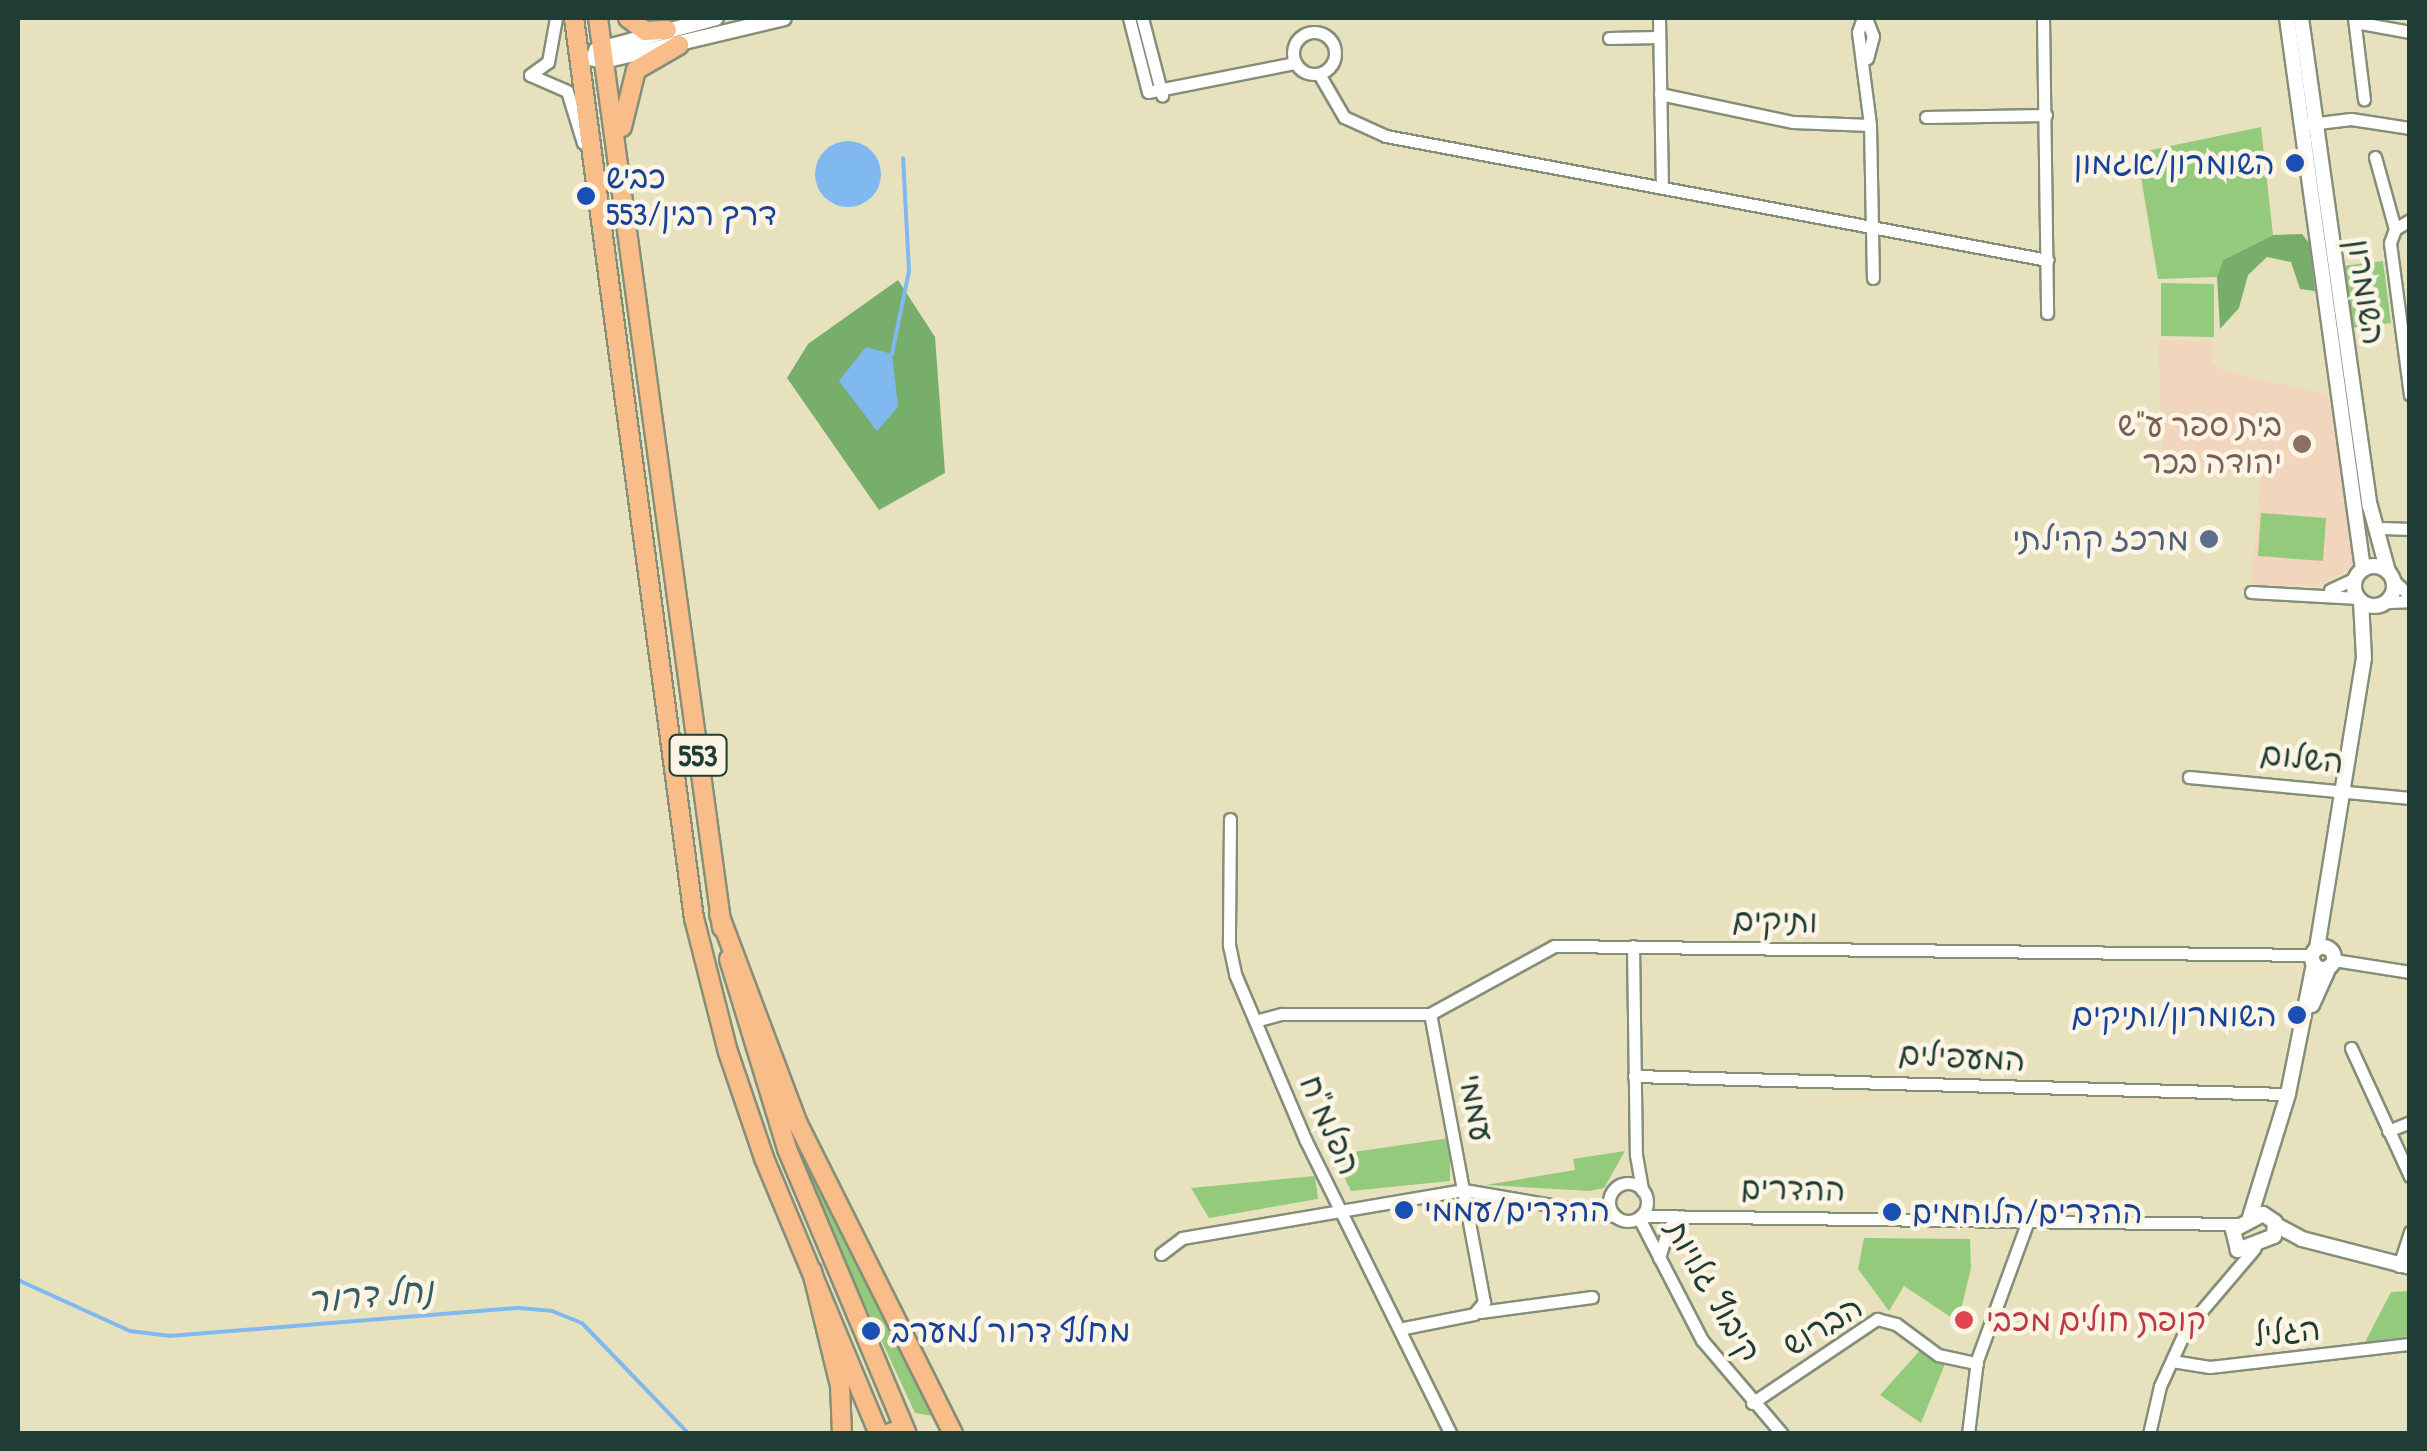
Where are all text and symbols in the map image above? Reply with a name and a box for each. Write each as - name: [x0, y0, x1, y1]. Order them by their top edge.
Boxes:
- place label: השומרון/אגמון: [2074, 144, 2275, 182]
- marker: השומרון/אגמון: [2284, 152, 2306, 174]
- place label: כביש 553/דרך רבין: [606, 159, 777, 234]
- marker: כביש 553/דרך רבין: [575, 185, 597, 207]
- street label: השומרון: [2339, 236, 2393, 348]
- place label: בית ספר ע"ש יהודה בכר: [2117, 407, 2282, 482]
- marker: בית ספר ע"ש יהודה בכר: [2291, 433, 2313, 455]
- place label: מרכז קהילתי: [2012, 520, 2189, 558]
- marker: מרכז קהילתי: [2198, 528, 2220, 550]
- road number: 553: [668, 730, 728, 780]
- street label: השלום: [2258, 735, 2346, 781]
- street label: ותיקים: [1732, 901, 1818, 941]
- place label: השומרון/ותיקים: [2071, 996, 2277, 1034]
- marker: השומרון/ותיקים: [2286, 1004, 2308, 1026]
- street label: המעפילים: [1897, 1034, 2027, 1080]
- street label: הפלמ"ח: [1291, 1069, 1369, 1181]
- street label: עממי: [1451, 1071, 1501, 1145]
- street label: ההדרים: [1740, 1169, 1846, 1209]
- place label: ההדרים/עממי: [1424, 1191, 1610, 1229]
- place label: ההדרים/הלוחמים: [1912, 1193, 2143, 1231]
- marker: ההדרים/עממי: [1393, 1199, 1415, 1221]
- marker: ההדרים/הלוחמים: [1881, 1201, 1903, 1223]
- street label: קיבוץ גלויות: [1657, 1213, 1769, 1369]
- water label: נחל דרור: [305, 1269, 435, 1321]
- street label: הברוש: [1776, 1287, 1870, 1365]
- place label: קופת חולים מכבי: [1986, 1301, 2206, 1339]
- marker: קופת חולים מכבי: [1951, 1307, 1977, 1333]
- street label: הגליל: [2252, 1309, 2322, 1355]
- place label: מחלף דרור למערב: [891, 1312, 1131, 1350]
- marker: מחלף דרור למערב: [860, 1320, 882, 1342]

